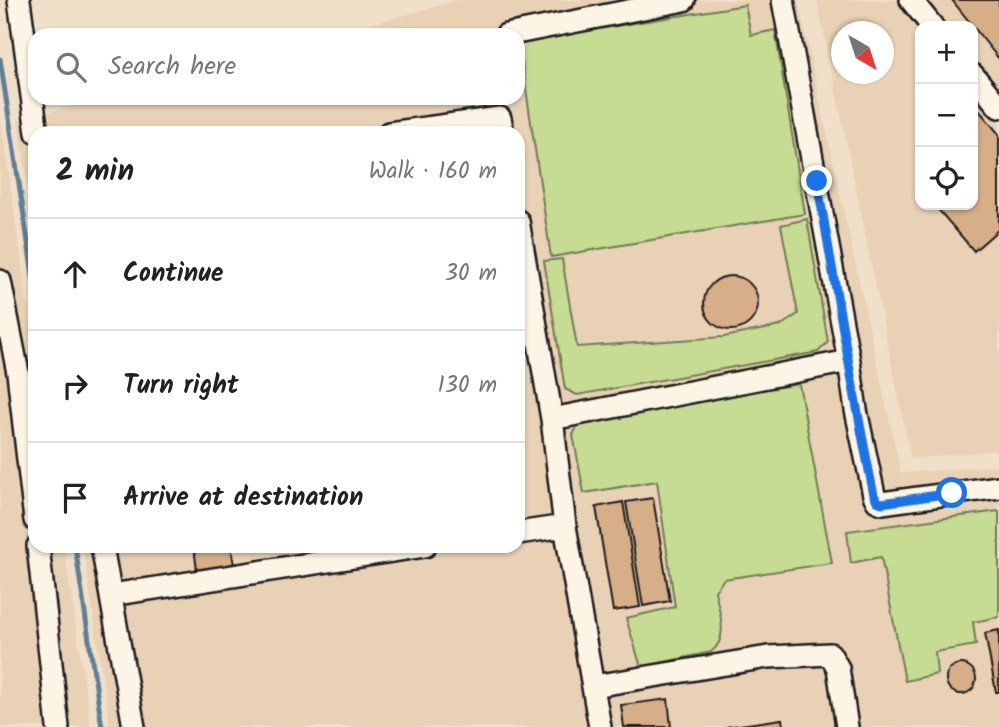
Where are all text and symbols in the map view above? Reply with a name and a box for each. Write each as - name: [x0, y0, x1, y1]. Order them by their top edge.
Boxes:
- north arrow: [831, 21, 894, 84]
- map controls: [915, 21, 978, 210]
- button: +: [915, 21, 978, 84]
- search box: [28, 28, 525, 105]
- text: Search here: [108, 46, 236, 88]
- icon: search: [52, 48, 90, 86]
- button: −: [915, 84, 978, 147]
- button: locate: [915, 147, 978, 210]
- text: 2 min: [56, 148, 134, 196]
- text: Walk · 160 m: [369, 154, 497, 190]
- route end: [801, 165, 832, 196]
- text: Continue: [123, 253, 224, 295]
- icon: ahead: [56, 255, 94, 293]
- text: 30 m: [445, 256, 497, 292]
- text: Turn right: [123, 365, 239, 407]
- icon: right: [56, 367, 94, 405]
- text: 130 m: [438, 368, 497, 404]
- text: Arrive at destination: [123, 477, 363, 519]
- route start: [936, 477, 967, 508]
- icon: arrive: [56, 479, 94, 517]

